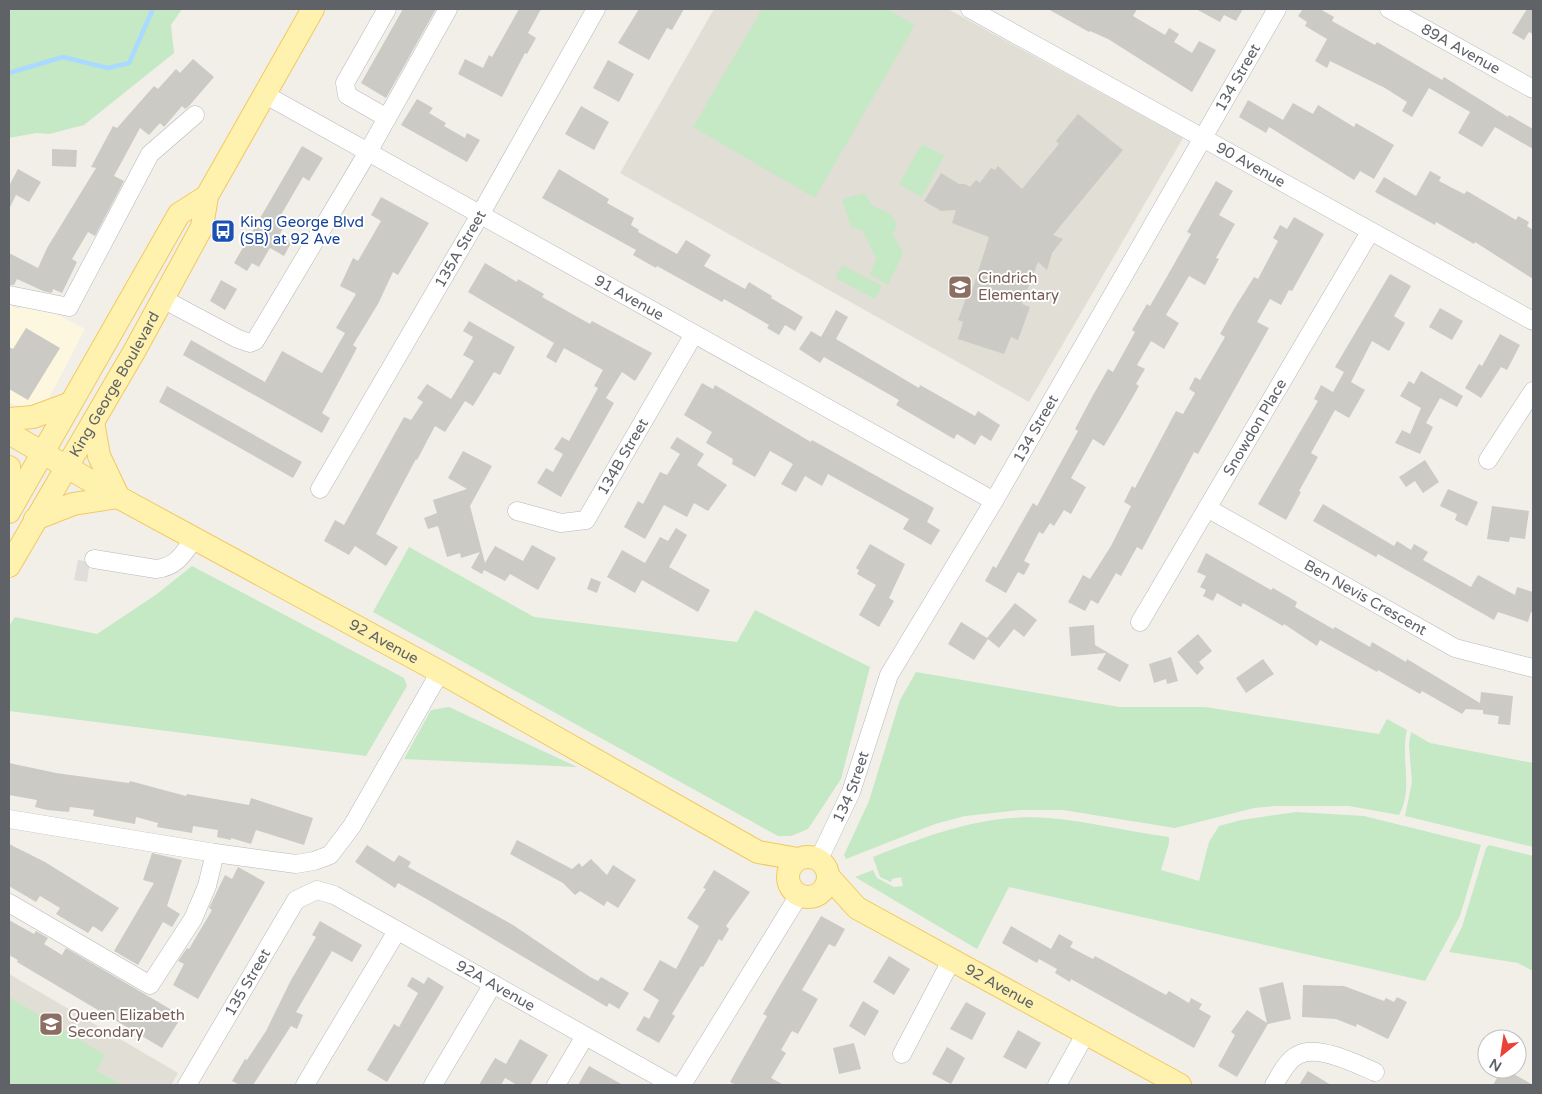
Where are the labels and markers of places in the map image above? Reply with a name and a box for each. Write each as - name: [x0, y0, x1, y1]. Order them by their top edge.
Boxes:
- place label: King George Blvd (SB) at 92 Ave: [240, 213, 364, 248]
- bus stop icon: King George Blvd (SB) at 92 Ave: [210, 218, 236, 244]
- place label: Cindrich Elementary: [978, 269, 1059, 304]
- school or university icon: Cindrich Elementary: [947, 274, 973, 300]
- place label: Queen Elizabeth Secondary: [68, 1006, 185, 1041]
- school or university icon: Queen Elizabeth Secondary: [38, 1011, 64, 1037]

